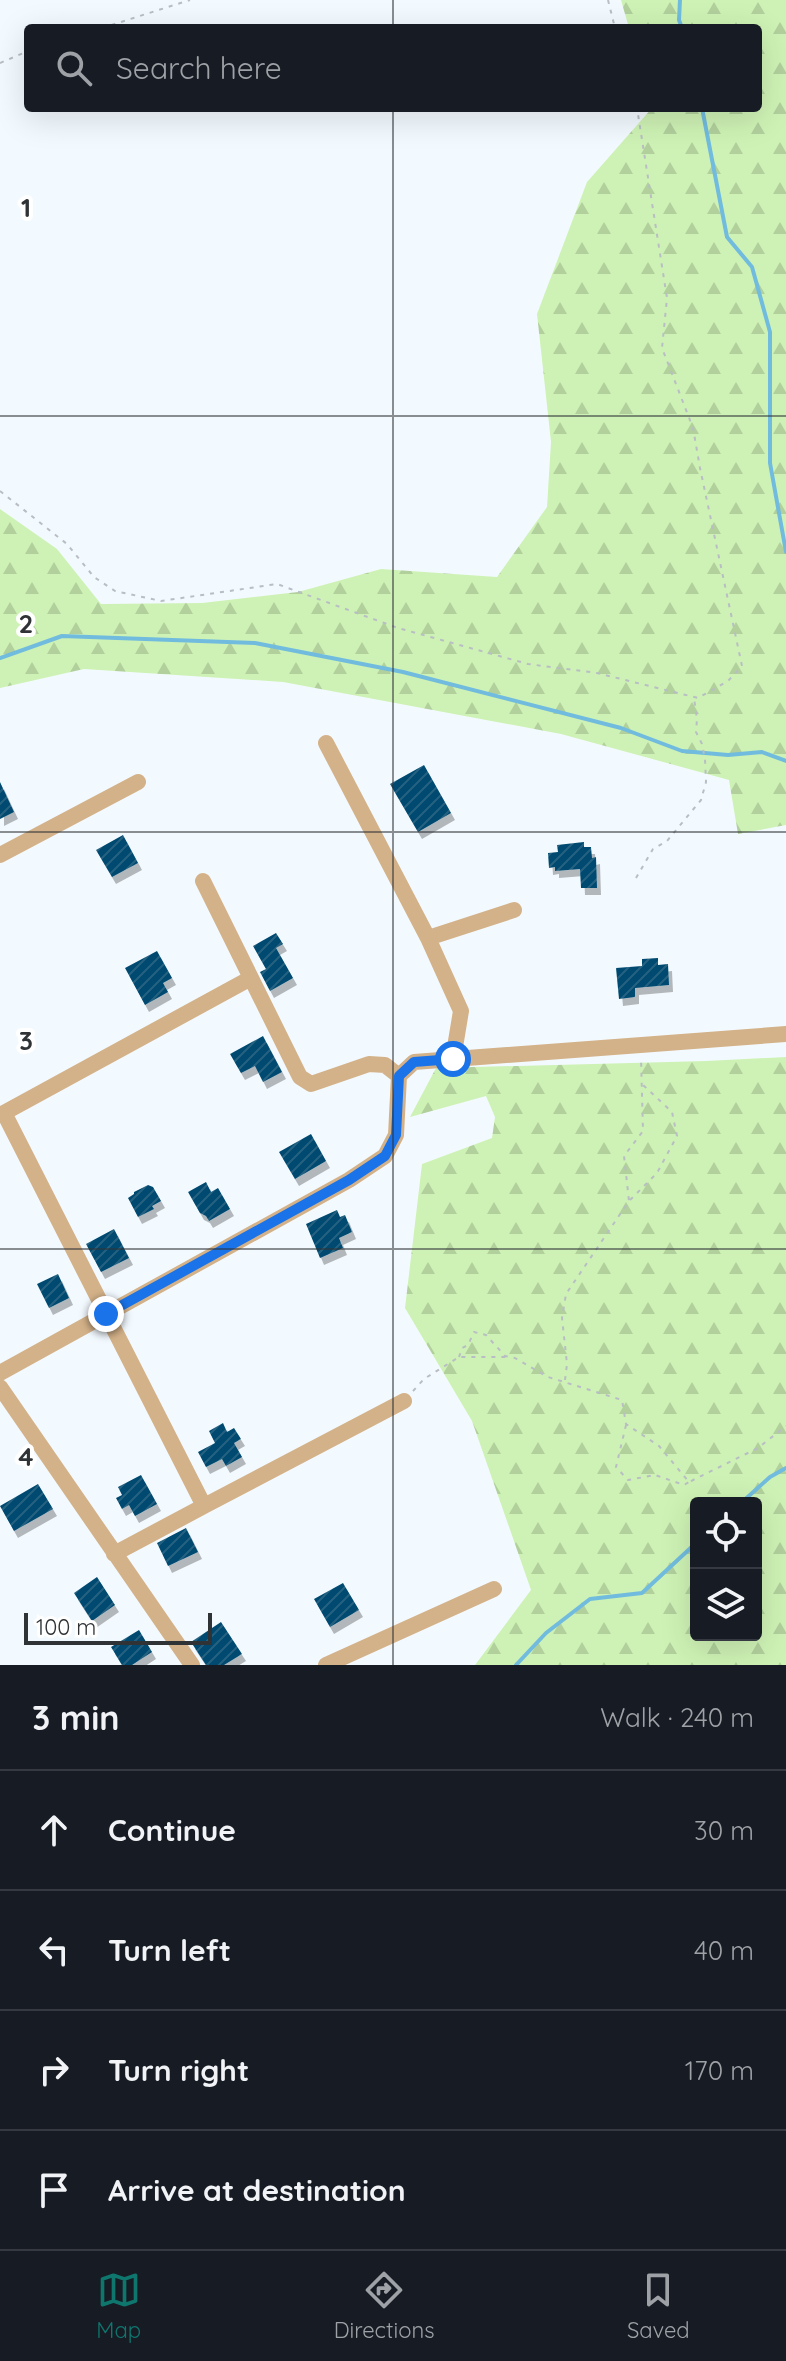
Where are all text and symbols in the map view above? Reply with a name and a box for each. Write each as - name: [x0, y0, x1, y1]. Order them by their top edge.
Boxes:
- search box: [24, 24, 762, 112]
- icon: search: [52, 46, 96, 90]
- text: Search here: [116, 49, 282, 87]
- text: 1: [21, 191, 31, 224]
- text: 2: [19, 607, 33, 640]
- text: 3: [19, 1024, 33, 1057]
- route start: [435, 1041, 471, 1077]
- route end: [88, 1296, 124, 1332]
- text: 4: [18, 1440, 34, 1473]
- map controls: [690, 1497, 762, 1641]
- button: locate: [690, 1497, 762, 1569]
- button: layers: [690, 1569, 762, 1641]
- scale bar: [24, 1609, 212, 1645]
- text: 100 m: [36, 1613, 96, 1641]
- text: 3 min: [32, 1696, 119, 1739]
- text: Walk · 240 m: [600, 1701, 754, 1734]
- icon: ahead: [32, 1808, 76, 1852]
- text: Continue: [108, 1811, 236, 1849]
- text: 30 m: [694, 1814, 754, 1847]
- icon: left: [32, 1928, 76, 1972]
- text: Turn left: [108, 1931, 231, 1969]
- text: 40 m: [694, 1934, 754, 1967]
- icon: right: [32, 2048, 76, 2092]
- text: Turn right: [108, 2051, 249, 2089]
- text: 170 m: [685, 2054, 754, 2087]
- icon: arrive: [32, 2168, 76, 2212]
- text: Arrive at destination: [108, 2171, 406, 2209]
- tab: Map: [96, 2268, 141, 2344]
- tab: Directions: [334, 2268, 434, 2344]
- tab: Saved: [627, 2268, 690, 2344]

